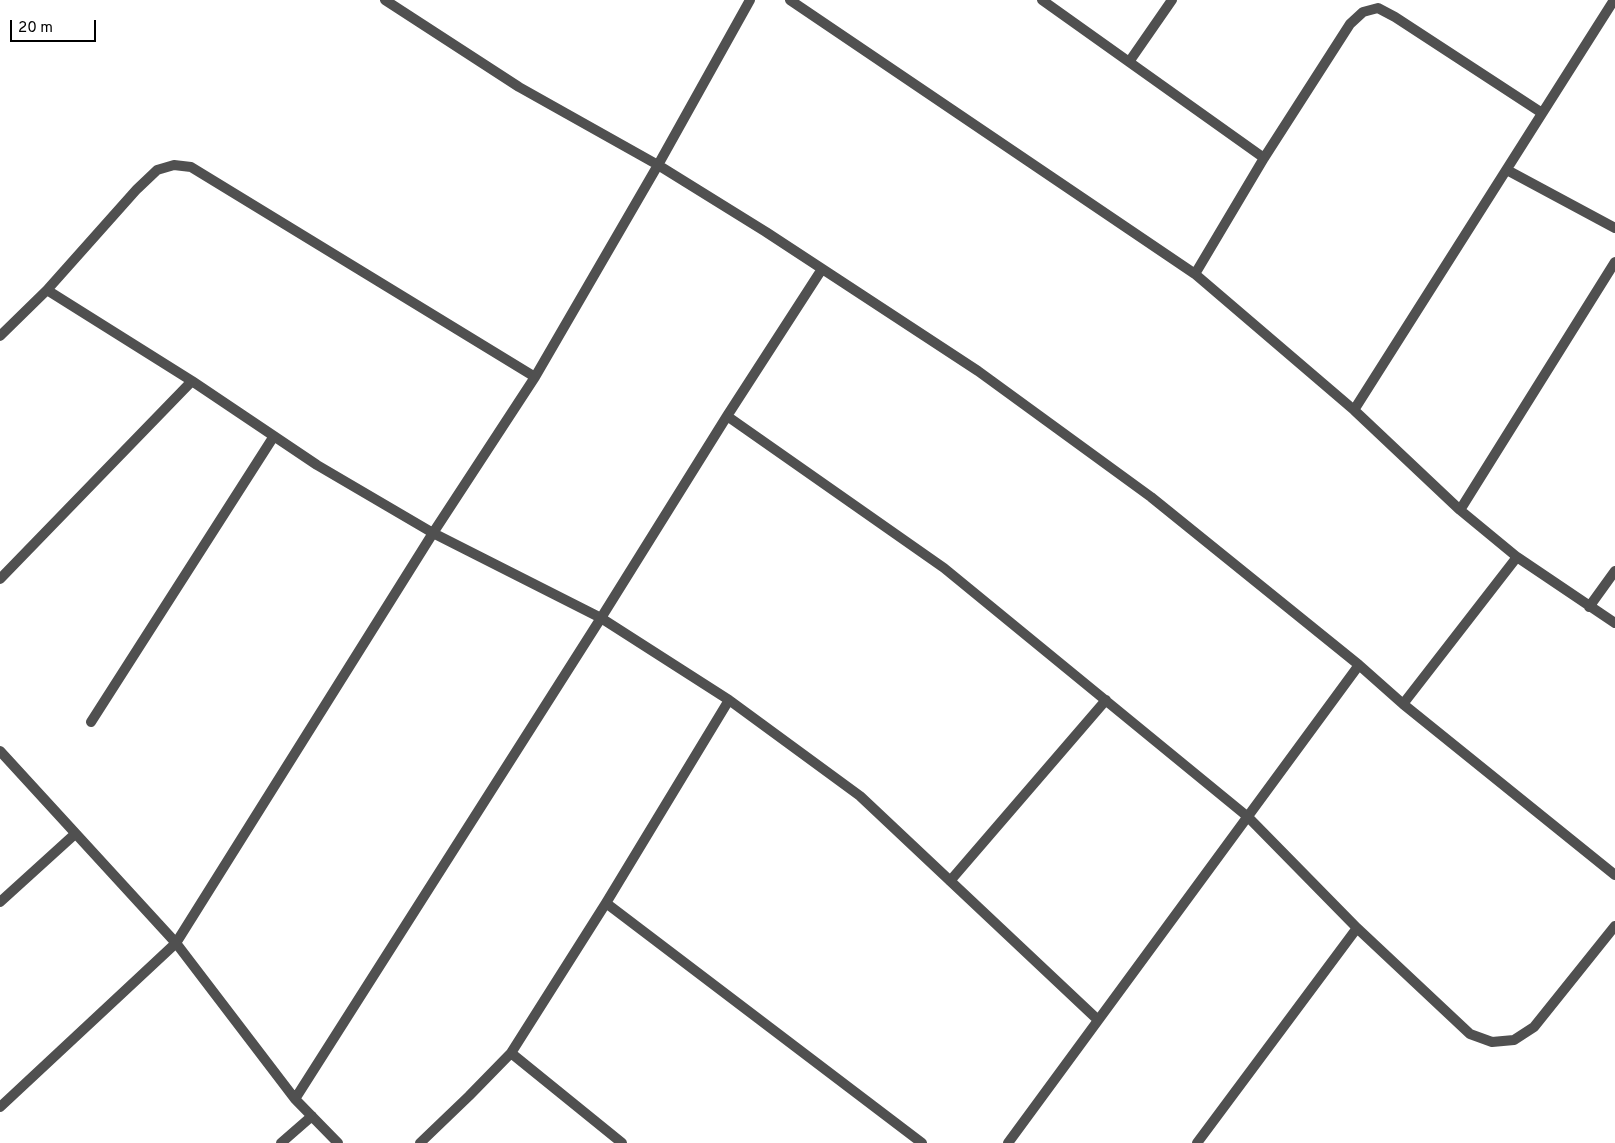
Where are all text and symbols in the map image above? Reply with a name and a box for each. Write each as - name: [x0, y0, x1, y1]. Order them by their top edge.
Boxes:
- scale bar: [12, 10, 99, 42]
- text: 20 m: [18, 19, 53, 38]

